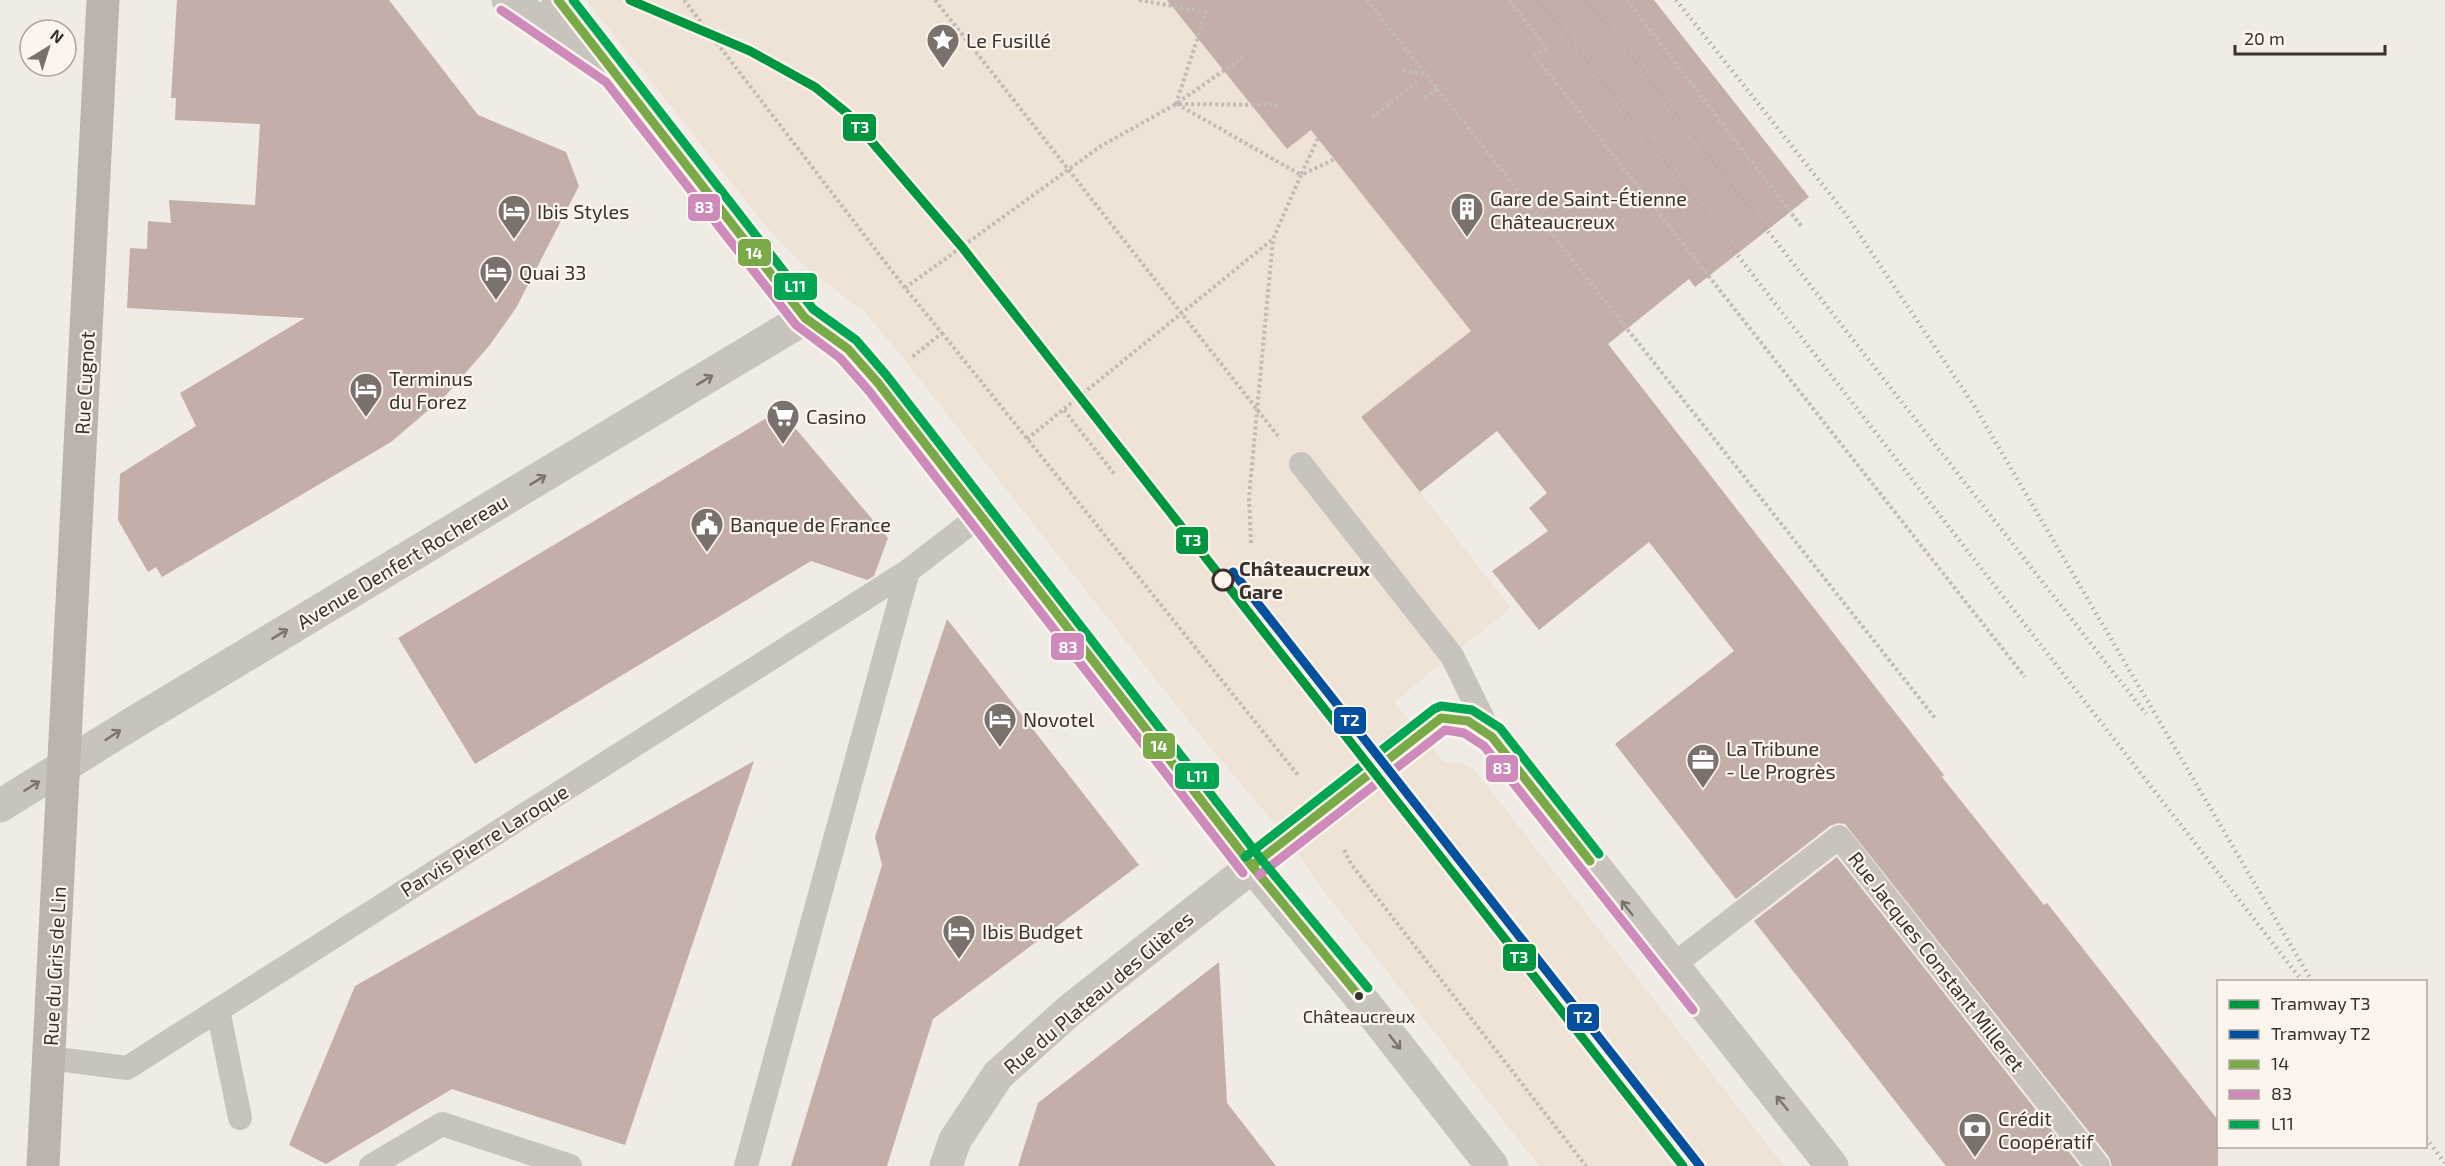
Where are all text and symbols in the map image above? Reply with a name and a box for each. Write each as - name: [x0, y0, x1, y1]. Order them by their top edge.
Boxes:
- north arrow: [18, 18, 78, 78]
- scale bar: [2235, 18, 2385, 56]
- place icon: Le Fusillé: [925, 22, 961, 69]
- text: N: [47, 25, 68, 47]
- text: 20 m: [2244, 27, 2285, 49]
- place label: Le Fusillé: [966, 28, 1051, 52]
- line badge: T3: [842, 113, 877, 142]
- text: T3: [851, 117, 869, 136]
- place label: Gare de Saint-Étienne Châteaucreux: [1490, 186, 1687, 233]
- building icon: Gare de Saint-Étienne Châteaucreux: [1449, 191, 1485, 238]
- hotel icon: Ibis Styles: [496, 193, 532, 240]
- line badge: 83: [687, 193, 721, 222]
- text: 83: [694, 197, 714, 216]
- place label: Ibis Styles: [537, 199, 629, 223]
- line badge: 14: [737, 238, 772, 267]
- text: 14: [745, 243, 763, 262]
- hotel icon: Quai 33: [478, 254, 514, 301]
- place label: Quai 33: [519, 260, 586, 284]
- line badge: L11: [773, 272, 818, 301]
- text: L11: [784, 276, 806, 295]
- street label: Rue Cugnot: [69, 330, 99, 435]
- place label: Terminus du Forez: [389, 366, 473, 413]
- hotel icon: Terminus du Forez: [348, 371, 384, 418]
- one-way arrow: [696, 373, 713, 385]
- supermarket icon: Casino: [765, 398, 801, 445]
- place label: Casino: [806, 404, 866, 428]
- one-way arrow: [529, 474, 546, 486]
- street label: Avenue Denfert Rochereau: [292, 488, 512, 634]
- public building icon: Banque de France: [689, 506, 725, 553]
- place label: Banque de France: [730, 512, 891, 536]
- line badge: T3: [1175, 526, 1209, 555]
- text: T3: [1183, 530, 1201, 549]
- place label: Châteaucreux Gare: [1239, 556, 1371, 603]
- marker: Châteaucreux Gare: [1212, 569, 1234, 591]
- one-way arrow: [271, 628, 288, 640]
- line badge: 83: [1050, 632, 1085, 661]
- text: 83: [1058, 637, 1078, 656]
- hotel icon: Novotel: [982, 701, 1018, 748]
- line badge: T2: [1333, 706, 1367, 735]
- place label: Novotel: [1023, 707, 1095, 731]
- text: T2: [1341, 710, 1359, 729]
- one-way arrow: [105, 729, 121, 741]
- line badge: 14: [1142, 732, 1176, 760]
- text: 14: [1150, 736, 1168, 755]
- place label: La Tribune - Le Progrès: [1726, 736, 1836, 783]
- office icon: La Tribune - Le Progrès: [1685, 742, 1721, 789]
- line badge: 83: [1485, 754, 1519, 783]
- text: 83: [1492, 758, 1512, 777]
- line badge: L11: [1174, 762, 1220, 790]
- text: L11: [1186, 766, 1208, 785]
- street label: Parvis Pierre Laroque: [396, 779, 572, 901]
- one-way arrow: [23, 780, 40, 792]
- street label: Rue Jacques Constant Milleret: [1844, 846, 2030, 1076]
- street label: Rue du Gris de Lin: [38, 885, 70, 1047]
- one-way arrow: [1620, 900, 1633, 916]
- street label: Rue du Plateau des Glières: [998, 906, 1198, 1078]
- hotel icon: Ibis Budget: [941, 913, 977, 960]
- place label: Ibis Budget: [982, 919, 1083, 943]
- line badge: T3: [1502, 943, 1537, 972]
- text: T3: [1510, 947, 1528, 966]
- legend: [2217, 980, 2427, 1148]
- marker: Châteaucreux: [1353, 990, 1365, 1002]
- text: Tramway T3: [2271, 992, 2371, 1014]
- line badge: T2: [1566, 1003, 1600, 1032]
- place label: Châteaucreux: [1303, 1005, 1416, 1027]
- text: T2: [1574, 1007, 1592, 1026]
- text: Tramway T2: [2271, 1022, 2371, 1044]
- one-way arrow: [1388, 1033, 1401, 1049]
- text: 14: [2271, 1052, 2289, 1074]
- text: 83: [2271, 1082, 2292, 1104]
- one-way arrow: [1776, 1096, 1789, 1112]
- place label: Crédit Coopératif: [1998, 1106, 2094, 1153]
- bank icon: Crédit Coopératif: [1957, 1111, 1993, 1158]
- text: L11: [2271, 1112, 2294, 1134]

